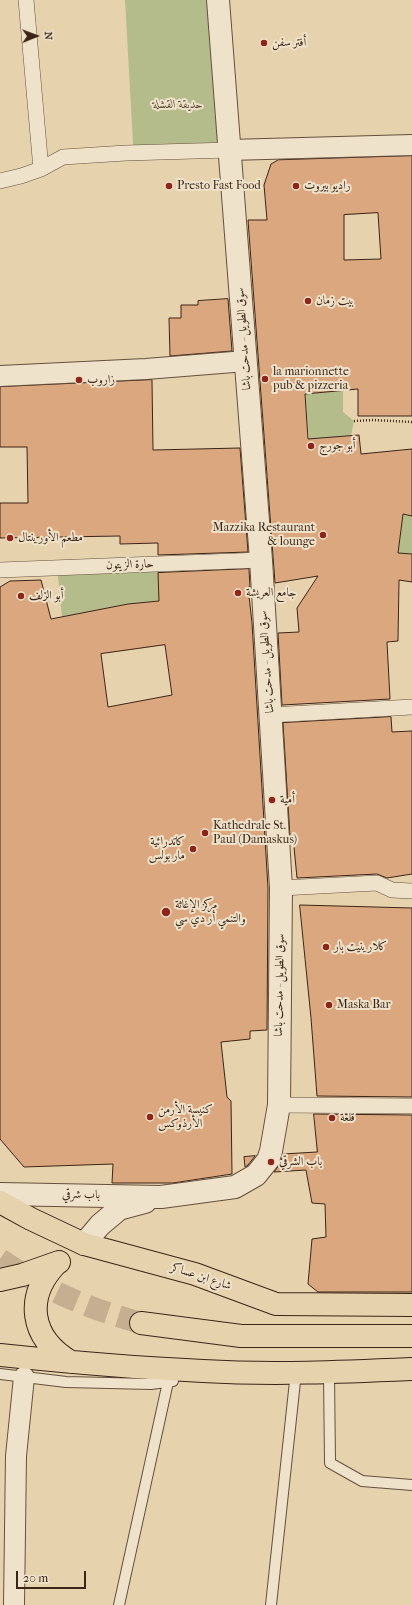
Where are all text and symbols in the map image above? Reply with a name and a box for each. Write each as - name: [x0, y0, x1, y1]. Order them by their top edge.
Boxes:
- north arrow: [16, 16, 56, 56]
- text: N: [42, 31, 55, 40]
- place label: أفتر سفن: [272, 36, 306, 50]
- marker: أفتر سفن: [259, 38, 269, 48]
- park label: حديقة القشلة: [153, 98, 203, 112]
- place label: Presto Fast Food: [177, 179, 261, 193]
- place label: راديو بيروت: [304, 179, 351, 193]
- marker: Presto Fast Food: [164, 181, 174, 191]
- marker: راديو بيروت: [291, 181, 301, 191]
- street label: سوق الطويل - مدحت باشا: [233, 287, 255, 391]
- place label: بيت زمان: [316, 294, 354, 308]
- marker: بيت زمان: [303, 296, 313, 306]
- place label: la marionnette pub & pizzeria: [273, 365, 349, 393]
- place label: زاروب: [87, 373, 115, 387]
- marker: la marionnette pub & pizzeria: [260, 374, 270, 384]
- marker: زاروب: [74, 375, 84, 385]
- place label: أبو جورج: [319, 439, 356, 453]
- marker: أبو جورج: [306, 441, 316, 451]
- place label: Mazzika Restaurant & lounge: [213, 521, 315, 549]
- marker: Mazzika Restaurant & lounge: [318, 530, 328, 540]
- place label: مطعم الأورينتال: [18, 531, 83, 545]
- marker: مطعم الأورينتال: [5, 533, 15, 543]
- street label: حارة الزيتون: [106, 557, 154, 573]
- place label: جامع العريشة: [246, 586, 296, 600]
- marker: جامع العريشة: [233, 588, 243, 598]
- place label: أبو الزلف: [29, 589, 64, 603]
- marker: أبو الزلف: [16, 591, 26, 601]
- street label: سوق الطويل - مدحت باشا: [256, 610, 278, 714]
- place label: أمية: [280, 793, 295, 807]
- marker: أمية: [267, 795, 277, 805]
- place label: Kathedrale St. Paul (Damaskus): [213, 819, 297, 847]
- marker: Kathedrale St. Paul (Damaskus): [200, 828, 210, 838]
- place label: كاتدرائية مار بولس: [149, 835, 185, 863]
- marker: كاتدرائية مار بولس: [188, 844, 198, 854]
- place label: مركز الإغاثة والتنمي أر دي سي: [175, 898, 246, 926]
- marker: مركز الإغاثة والتنمي أر دي سي: [160, 906, 172, 918]
- street label: سوق الطويل - مدحت باشا: [272, 933, 288, 1037]
- place label: كلارينيت بار: [334, 940, 387, 954]
- marker: كلارينيت بار: [321, 942, 331, 952]
- place label: Maska Bar: [337, 998, 391, 1012]
- marker: Maska Bar: [324, 1000, 334, 1010]
- place label: كنيسة الأرمن الأرذوكس: [158, 1103, 213, 1131]
- place label: قلعة: [340, 1111, 355, 1125]
- marker: كنيسة الأرمن الأرذوكس: [145, 1112, 155, 1122]
- marker: قلعة: [327, 1113, 337, 1123]
- place label: باب الشرقي: [279, 1155, 322, 1169]
- marker: باب الشرقي: [266, 1157, 276, 1167]
- street label: باب شرقي: [62, 1187, 100, 1203]
- street label: شارع ابن عساكر: [169, 1260, 233, 1294]
- scale bar: [18, 1563, 88, 1589]
- text: 20 m: [23, 1571, 48, 1585]

